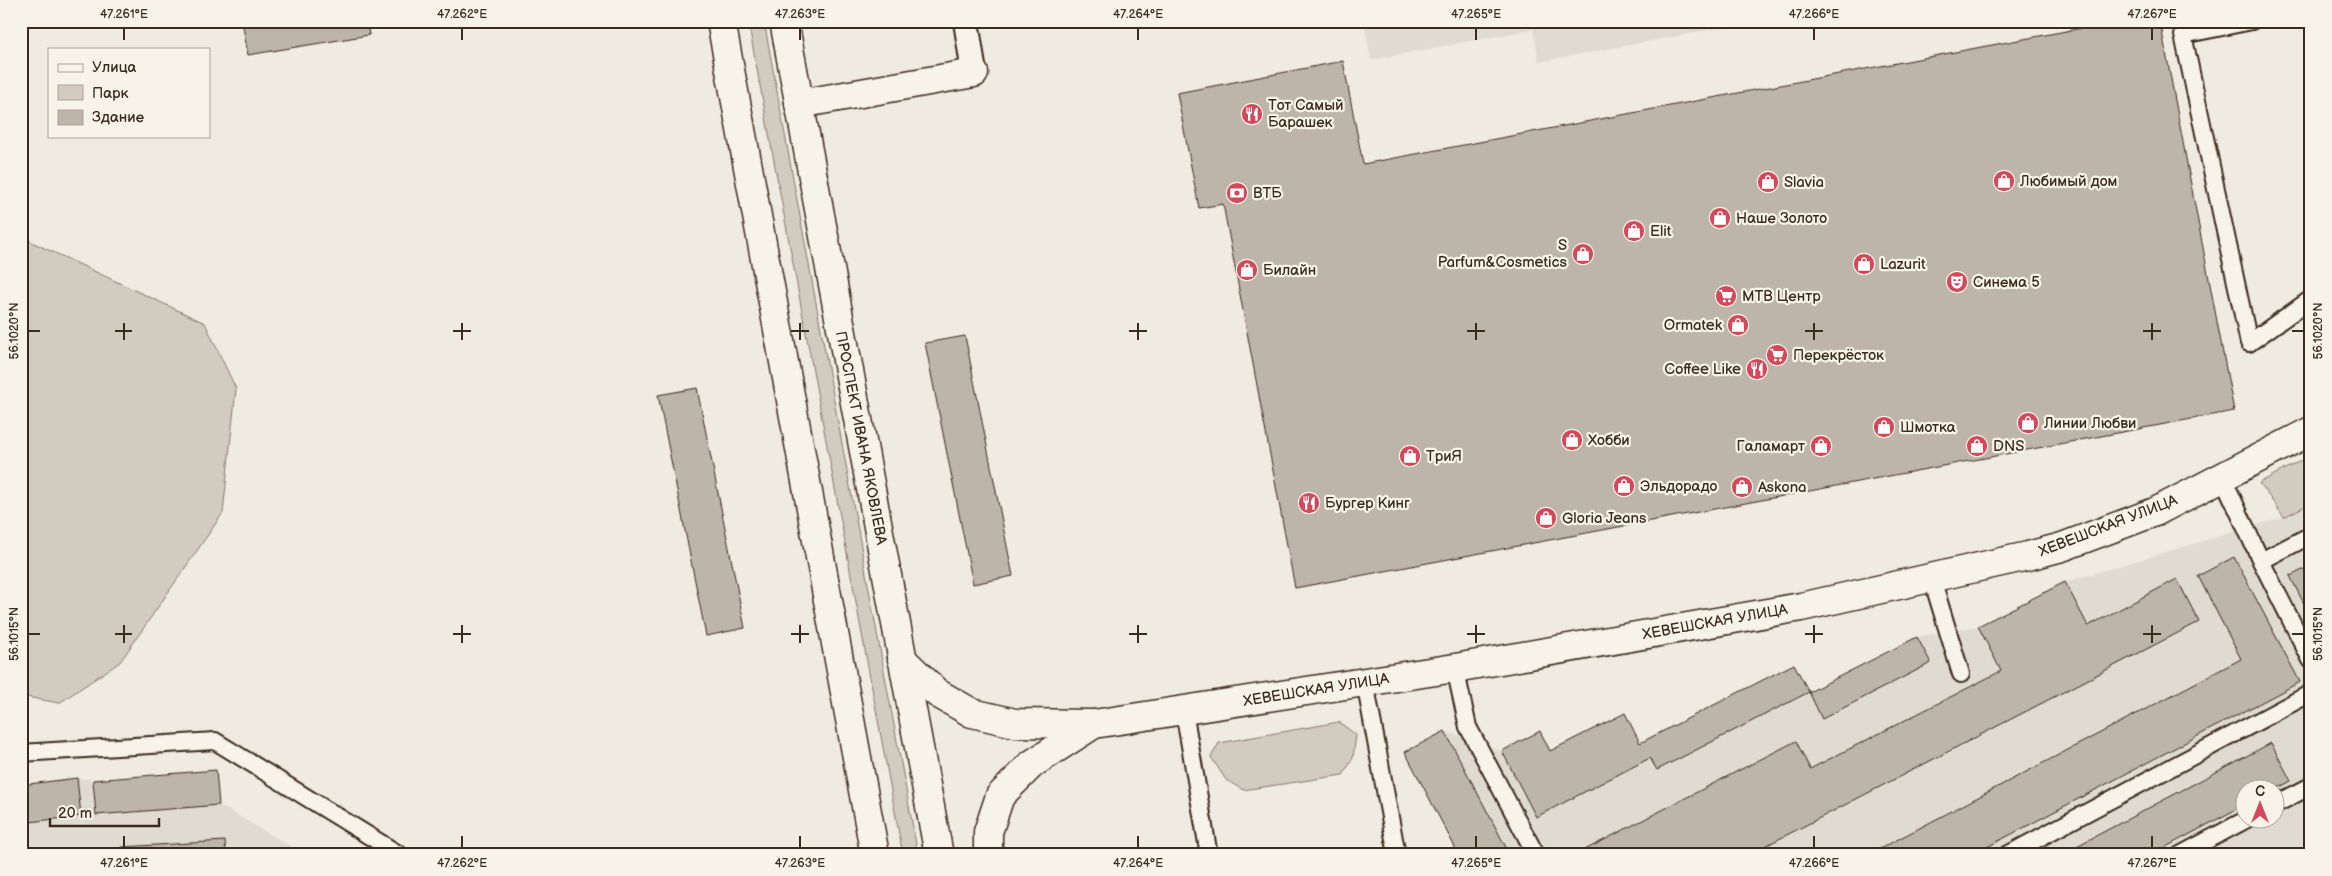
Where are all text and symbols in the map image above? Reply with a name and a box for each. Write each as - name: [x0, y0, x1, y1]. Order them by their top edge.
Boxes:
- text: 47.261°E: [100, 7, 148, 22]
- text: 47.262°E: [437, 7, 487, 22]
- text: 47.263°E: [775, 7, 825, 22]
- text: 47.264°E: [1113, 7, 1163, 22]
- text: 47.265°E: [1451, 7, 1501, 22]
- text: 47.266°E: [1789, 7, 1839, 22]
- text: 47.267°E: [2127, 7, 2177, 22]
- legend: [48, 48, 210, 138]
- text: Улица: [92, 58, 137, 77]
- text: Парк: [92, 84, 129, 103]
- place label: Тот Самый Барашек: [1268, 96, 1344, 132]
- restaurant icon: Тот Самый Барашек: [1240, 102, 1264, 126]
- text: Здание: [92, 108, 144, 127]
- shop icon: Любимый дом: [1992, 169, 2016, 193]
- shop icon: Slavia: [1756, 170, 1780, 194]
- place label: Любимый дом: [2019, 172, 2117, 191]
- place label: Slavia: [1784, 173, 1824, 192]
- bank icon: ВТБ: [1225, 181, 1249, 205]
- place label: ВТБ: [1253, 184, 1282, 203]
- shop icon: Наше Золото: [1708, 206, 1732, 230]
- place label: Наше Золото: [1736, 209, 1827, 228]
- shop icon: Elit: [1622, 219, 1646, 243]
- place label: Elit: [1650, 222, 1672, 241]
- place label: S Parfum&Cosmetics: [1438, 236, 1568, 272]
- shop icon: S Parfum&Cosmetics: [1571, 242, 1595, 266]
- shop icon: Lazurit: [1852, 252, 1876, 276]
- place label: Lazurit: [1880, 255, 1926, 274]
- shop icon: Билайн: [1235, 258, 1259, 282]
- place label: Билайн: [1263, 261, 1316, 280]
- theatre icon: Синема 5: [1945, 270, 1969, 294]
- place label: Синема 5: [1973, 273, 2040, 292]
- supermarket icon: МТВ Центр: [1714, 284, 1738, 308]
- place label: МТВ Центр: [1742, 287, 1821, 306]
- text: 56.1020°N: [7, 303, 22, 359]
- text: 56.1020°N: [2311, 303, 2326, 359]
- shop icon: Ormatek: [1726, 313, 1750, 337]
- place label: Ormatek: [1664, 316, 1723, 335]
- street label: ПРОСПЕКТ ИВАНА ЯКОВЛЕВА: [831, 330, 891, 547]
- supermarket icon: Перекрёсток: [1765, 343, 1789, 367]
- place label: Перекрёсток: [1793, 346, 1884, 365]
- restaurant icon: Coffee Like: [1745, 357, 1769, 381]
- place label: Coffee Like: [1664, 360, 1741, 379]
- shop icon: Линии Любви: [2016, 411, 2040, 435]
- place label: Линии Любви: [2043, 414, 2136, 433]
- shop icon: Шмотка: [1872, 415, 1896, 439]
- place label: Шмотка: [1900, 418, 1956, 437]
- shop icon: Хобби: [1560, 428, 1584, 452]
- place label: Хобби: [1588, 431, 1630, 450]
- shop icon: Галамарт: [1809, 434, 1833, 458]
- shop icon: DNS: [1965, 434, 1989, 458]
- place label: Галамарт: [1737, 437, 1805, 456]
- place label: DNS: [1993, 437, 2024, 456]
- shop icon: ТриЯ: [1398, 444, 1422, 468]
- place label: ТриЯ: [1426, 447, 1462, 466]
- shop icon: Эльдорадо: [1612, 474, 1636, 498]
- shop icon: Askona: [1730, 475, 1754, 499]
- place label: Эльдорадо: [1640, 477, 1718, 496]
- place label: Askona: [1758, 478, 1807, 497]
- street label: ХЕВЕШСКАЯ УЛИЦА: [2036, 490, 2181, 561]
- restaurant icon: Бургер Кинг: [1297, 491, 1321, 515]
- place label: Бургер Кинг: [1325, 494, 1410, 513]
- shop icon: Gloria Jeans: [1534, 506, 1558, 530]
- place label: Gloria Jeans: [1562, 509, 1647, 528]
- street label: ХЕВЕШСКАЯ УЛИЦА: [1641, 600, 1790, 644]
- text: 56.1015°N: [7, 607, 22, 661]
- text: 56.1015°N: [2311, 607, 2326, 661]
- street label: ХЕВЕШСКАЯ УЛИЦА: [1242, 669, 1391, 711]
- north arrow: [2234, 778, 2284, 828]
- text: С: [2255, 783, 2265, 800]
- scale bar: [50, 796, 159, 828]
- text: 20 m: [58, 804, 92, 823]
- text: 47.261°E: [100, 856, 148, 871]
- text: 47.262°E: [437, 856, 487, 871]
- text: 47.263°E: [775, 856, 825, 871]
- text: 47.264°E: [1113, 856, 1163, 871]
- text: 47.265°E: [1451, 856, 1501, 871]
- text: 47.266°E: [1789, 856, 1839, 871]
- text: 47.267°E: [2127, 856, 2177, 871]

